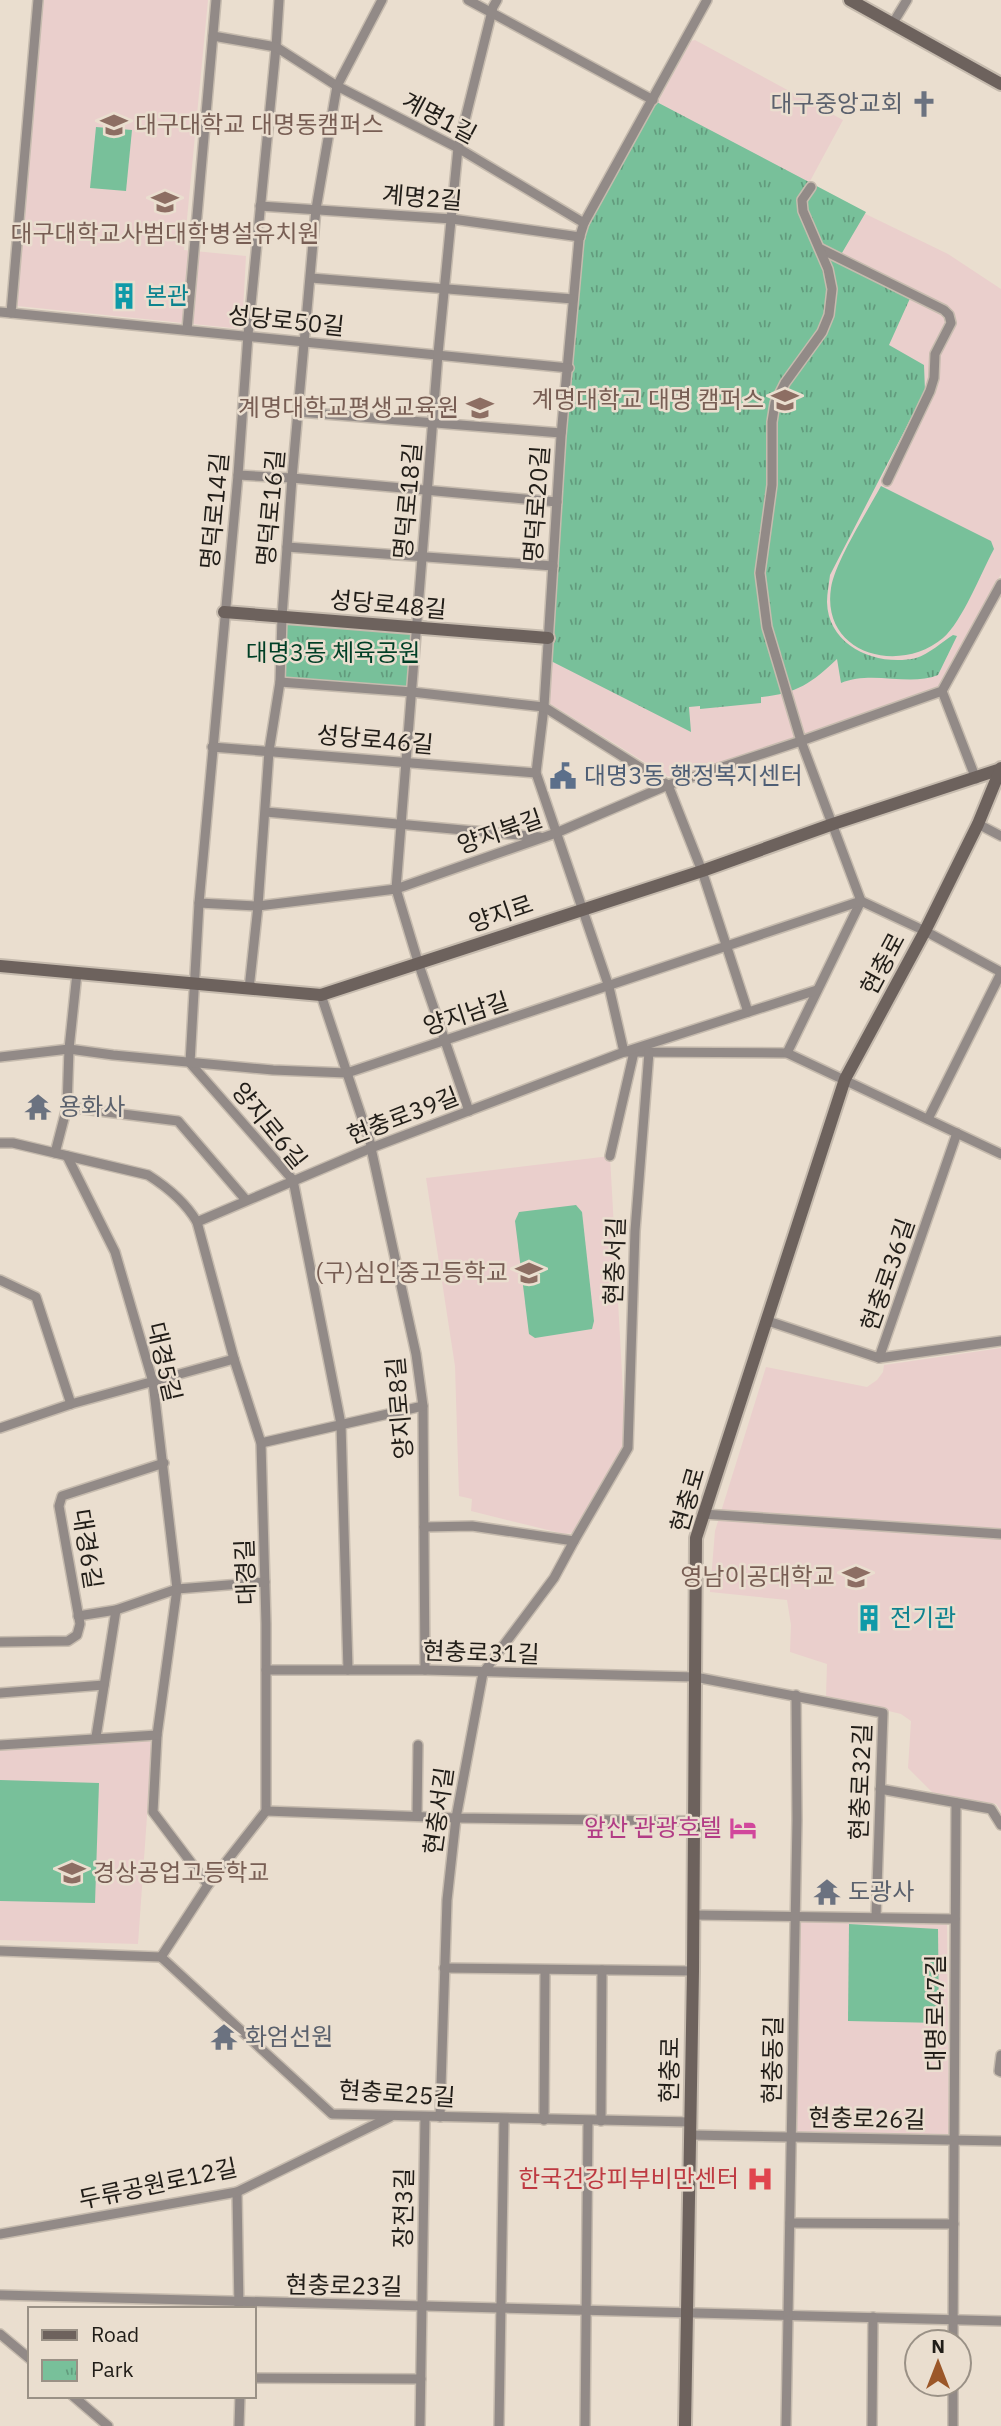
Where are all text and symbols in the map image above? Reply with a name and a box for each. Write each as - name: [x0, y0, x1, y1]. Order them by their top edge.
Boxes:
- street label: 계명1길: [396, 84, 483, 150]
- place label: 대구중앙교회: [771, 87, 903, 119]
- church icon: 대구중앙교회: [909, 89, 939, 119]
- place label: 대구대학교 대명동캠퍼스: [135, 108, 384, 140]
- school or university icon: 대구대학교 대명동캠퍼스: [99, 110, 129, 140]
- street label: 계명2길: [381, 178, 464, 216]
- school or university icon: 대구대학교사범대학병설유치원: [150, 187, 180, 217]
- place label: 대구대학교사범대학병설유치원: [10, 217, 320, 249]
- place label: 본관: [145, 279, 189, 311]
- building icon: 본관: [109, 281, 139, 311]
- street label: 성당로50길: [226, 298, 346, 342]
- place label: 계명대학교 대명 캠퍼스: [532, 383, 764, 415]
- school or university icon: 계명대학교 대명 캠퍼스: [770, 385, 800, 415]
- place label: 계명대학교평생교육원: [238, 391, 459, 423]
- school or university icon: 계명대학교평생교육원: [465, 393, 495, 423]
- street label: 명덕로18길: [386, 441, 428, 561]
- street label: 명덕로20길: [516, 444, 556, 563]
- street label: 명덕로16길: [249, 448, 291, 568]
- street label: 명덕로14길: [193, 451, 235, 571]
- street label: 성당로48길: [328, 583, 448, 625]
- park label: 대명3동 체육공원: [246, 636, 420, 668]
- street label: 성당로46길: [315, 718, 435, 760]
- place label: 대명3동 행정복지센터: [584, 759, 803, 791]
- public building icon: 대명3동 행정복지센터: [548, 761, 578, 791]
- street label: 양지북길: [453, 802, 547, 861]
- street label: 양지로: [464, 887, 537, 939]
- street label: 현충로: [852, 927, 912, 1000]
- street label: 양지남길: [419, 984, 513, 1042]
- street label: 양지로6길: [225, 1075, 315, 1175]
- street label: 현충로39길: [342, 1079, 463, 1151]
- place label: 용화사: [59, 1090, 125, 1122]
- temple icon: 용화사: [23, 1092, 53, 1122]
- street label: 현충로36길: [853, 1214, 921, 1335]
- street label: 현충서길: [596, 1216, 632, 1306]
- place label: (구)심인중고등학교: [315, 1256, 508, 1288]
- school or university icon: (구)심인중고등학교: [514, 1258, 544, 1288]
- street label: 대경5길: [140, 1319, 190, 1405]
- street label: 양지로8길: [379, 1356, 419, 1461]
- street label: 현충로: [663, 1463, 712, 1536]
- street label: 대경6길: [66, 1507, 110, 1591]
- street label: 대경길: [228, 1538, 262, 1606]
- place label: 영남이공대학교: [680, 1560, 835, 1592]
- school or university icon: 영남이공대학교: [841, 1562, 871, 1592]
- place label: 전기관: [890, 1601, 956, 1633]
- building icon: 전기관: [854, 1603, 884, 1633]
- street label: 현충로31길: [422, 1634, 540, 1670]
- street label: 현충로32길: [842, 1723, 878, 1841]
- street label: 현충서길: [416, 1765, 460, 1857]
- place label: 앞산 관광호텔: [584, 1811, 722, 1843]
- hotel icon: 앞산 관광호텔: [728, 1813, 758, 1843]
- place label: 경상공업고등학교: [93, 1856, 270, 1888]
- school or university icon: 경상공업고등학교: [57, 1858, 87, 1888]
- place label: 도광사: [848, 1875, 914, 1907]
- temple icon: 도광사: [812, 1877, 842, 1907]
- street label: 대명로47길: [919, 1954, 951, 2072]
- street label: 현충동길: [755, 2016, 789, 2104]
- place label: 화엄선원: [245, 2020, 333, 2052]
- temple icon: 화엄선원: [209, 2022, 239, 2052]
- street label: 현충로: [652, 2037, 686, 2103]
- street label: 현충로25길: [338, 2073, 457, 2113]
- street label: 현충로26길: [808, 2101, 926, 2135]
- street label: 두류공원로12길: [76, 2151, 240, 2215]
- place label: 한국건강피부비만센터: [518, 2162, 739, 2194]
- hospital icon: 한국건강피부비만센터: [745, 2164, 775, 2194]
- street label: 장전3길: [386, 2167, 420, 2249]
- street label: 현충로23길: [285, 2268, 403, 2302]
- legend: [28, 2307, 256, 2398]
- text: Road: [91, 2320, 139, 2348]
- north arrow: [903, 2328, 973, 2398]
- text: N: [931, 2334, 945, 2358]
- text: Park: [91, 2355, 134, 2383]

